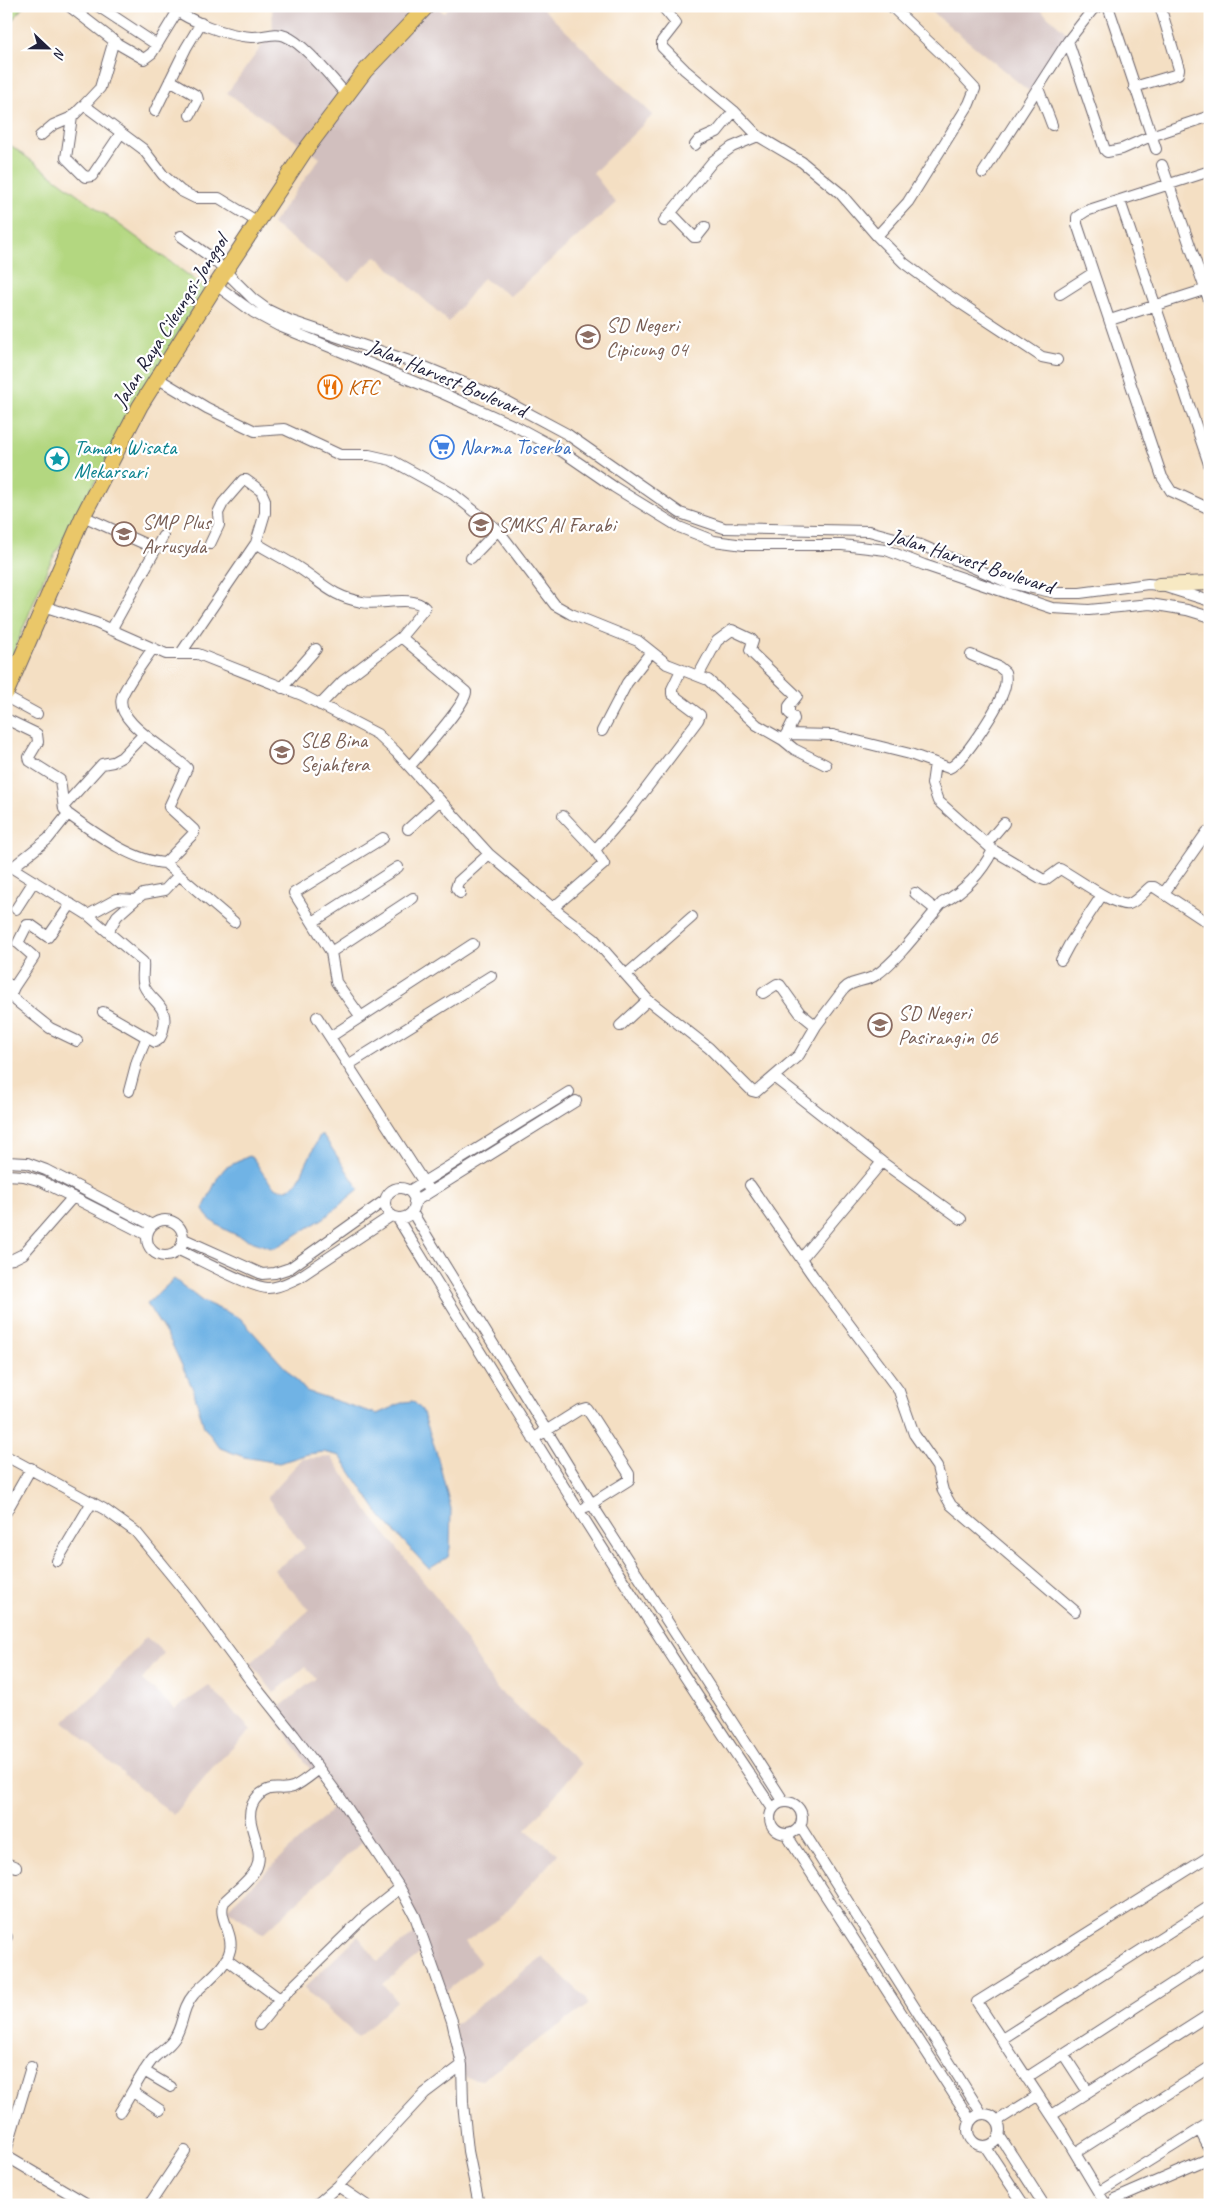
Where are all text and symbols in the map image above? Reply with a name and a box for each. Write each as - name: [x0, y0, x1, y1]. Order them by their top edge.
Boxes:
- north arrow: [22, 22, 72, 72]
- text: N: [49, 45, 69, 62]
- street label: Jalan Raya Cileungsi-Jonggol: [106, 227, 235, 413]
- place label: SD Negeri Cipicung 04: [606, 312, 690, 362]
- school or university icon: SD Negeri Cipicung 04: [575, 324, 601, 350]
- street label: Jalan Harvest Boulevard: [363, 332, 534, 425]
- restaurant icon: KFC: [317, 374, 343, 400]
- place label: KFC: [348, 374, 381, 400]
- place label: Taman Wisata Mekarsari: [74, 434, 178, 484]
- supermarket icon: Narma Toserba: [429, 434, 455, 460]
- place label: Narma Toserba: [460, 434, 571, 460]
- place icon: Taman Wisata Mekarsari: [44, 446, 70, 472]
- place label: SMP Plus Arrusyda: [142, 509, 212, 559]
- school or university icon: SMKS Al Farabi: [468, 512, 494, 538]
- place label: SMKS Al Farabi: [498, 512, 618, 538]
- school or university icon: SMP Plus Arrusyda: [111, 521, 137, 547]
- street label: Jalan Harvest Boulevard: [886, 522, 1061, 601]
- place label: SLB Bina Sejahtera: [300, 727, 371, 777]
- school or university icon: SLB Bina Sejahtera: [269, 739, 295, 765]
- place label: SD Negeri Pasirangin 06: [898, 1000, 998, 1050]
- school or university icon: SD Negeri Pasirangin 06: [867, 1012, 893, 1038]

